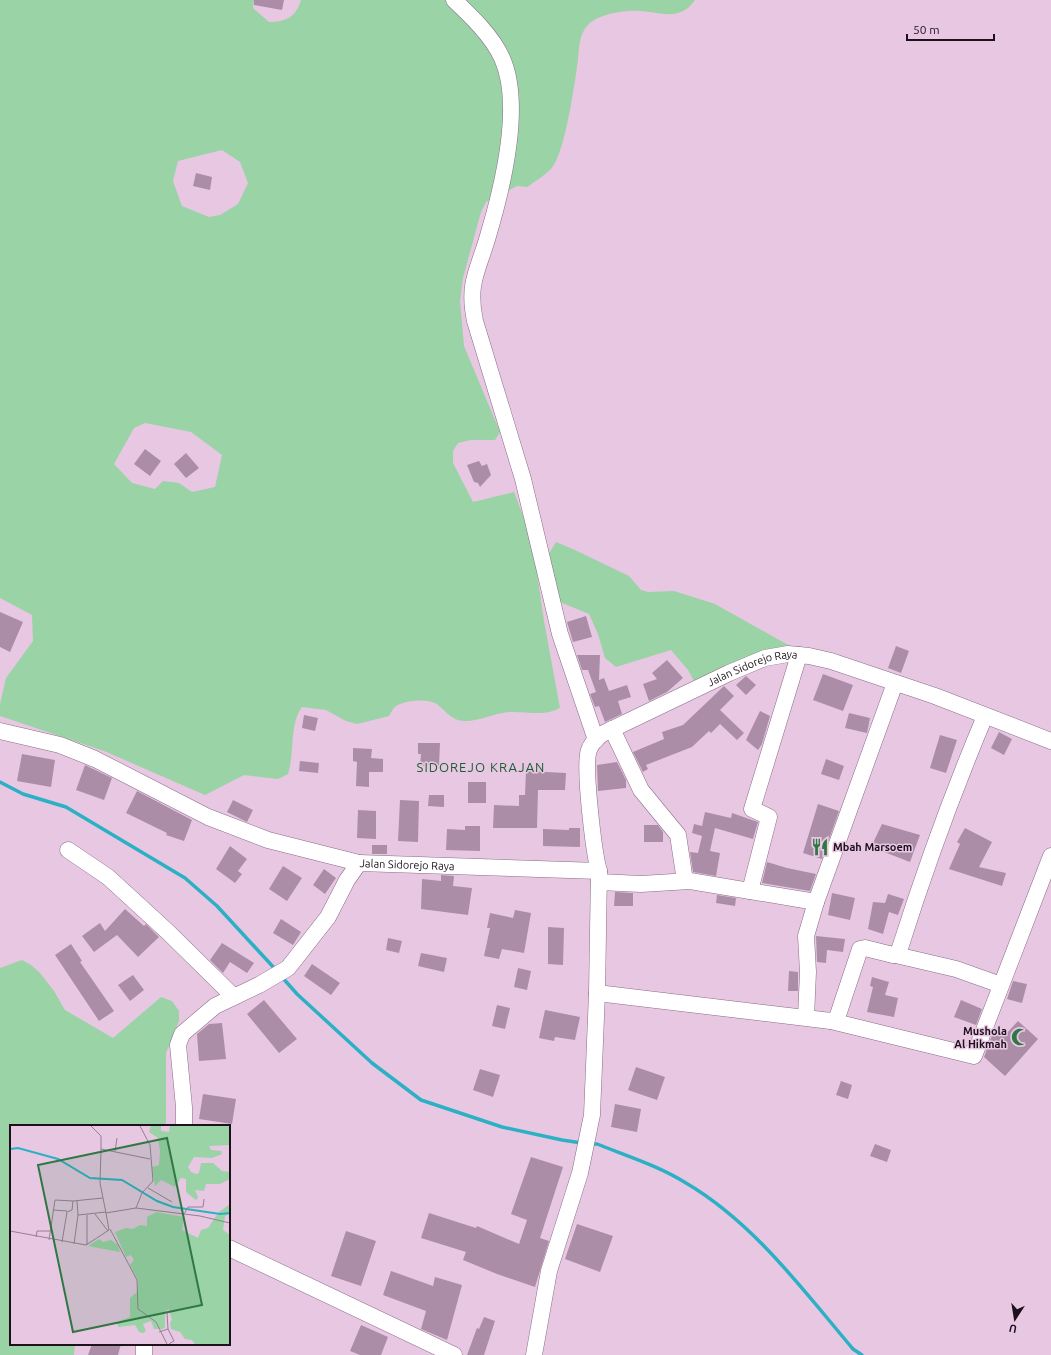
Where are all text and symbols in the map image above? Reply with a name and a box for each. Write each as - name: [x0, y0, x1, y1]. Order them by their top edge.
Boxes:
- scale bar: [907, 16, 994, 42]
- text: 50 m: [913, 23, 940, 36]
- street label: Jalan Sidorejo Raya: [705, 648, 798, 688]
- district label: SIDOREJO KRAJAN: [417, 760, 545, 774]
- restaurant icon: Mbah Marsoem: [810, 837, 830, 857]
- place label: Mbah Marsoem: [833, 841, 912, 853]
- street label: Jalan Sidorejo Raya: [359, 857, 455, 872]
- place label: Mushola Al Hikmah: [954, 1025, 1007, 1050]
- mosque icon: Mushola Al Hikmah: [1010, 1027, 1030, 1047]
- inset map: [10, 1125, 230, 1345]
- north arrow: [995, 1299, 1035, 1339]
- text: U: [1008, 1322, 1018, 1335]

